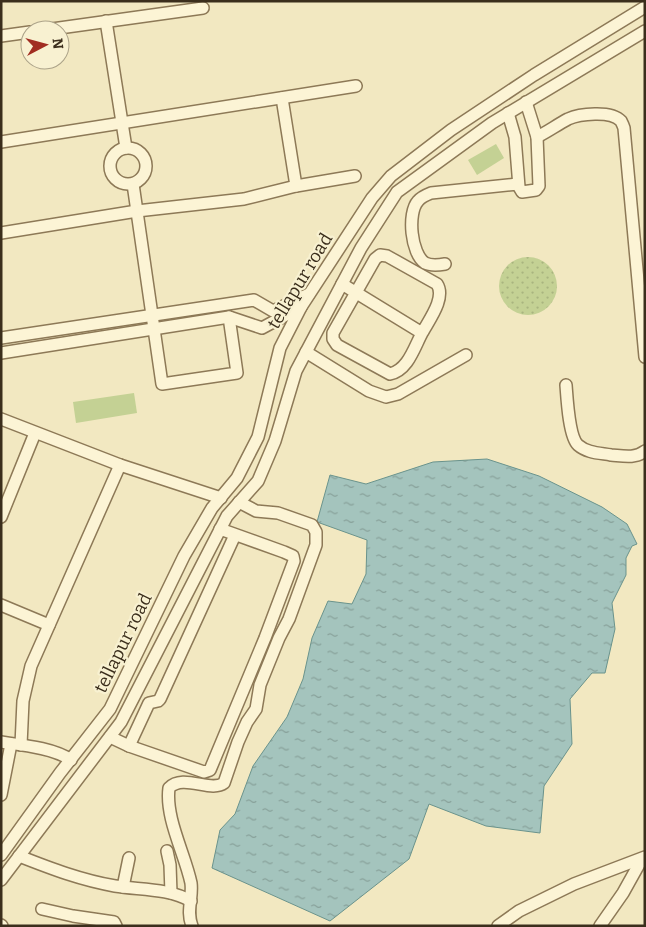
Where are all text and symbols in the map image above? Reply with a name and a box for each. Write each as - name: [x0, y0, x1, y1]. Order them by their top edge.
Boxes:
- north arrow: [20, 20, 70, 70]
- text: N: [48, 37, 66, 50]
- street label: tellapur road: [263, 229, 337, 333]
- street label: tellapur road: [89, 589, 157, 696]

